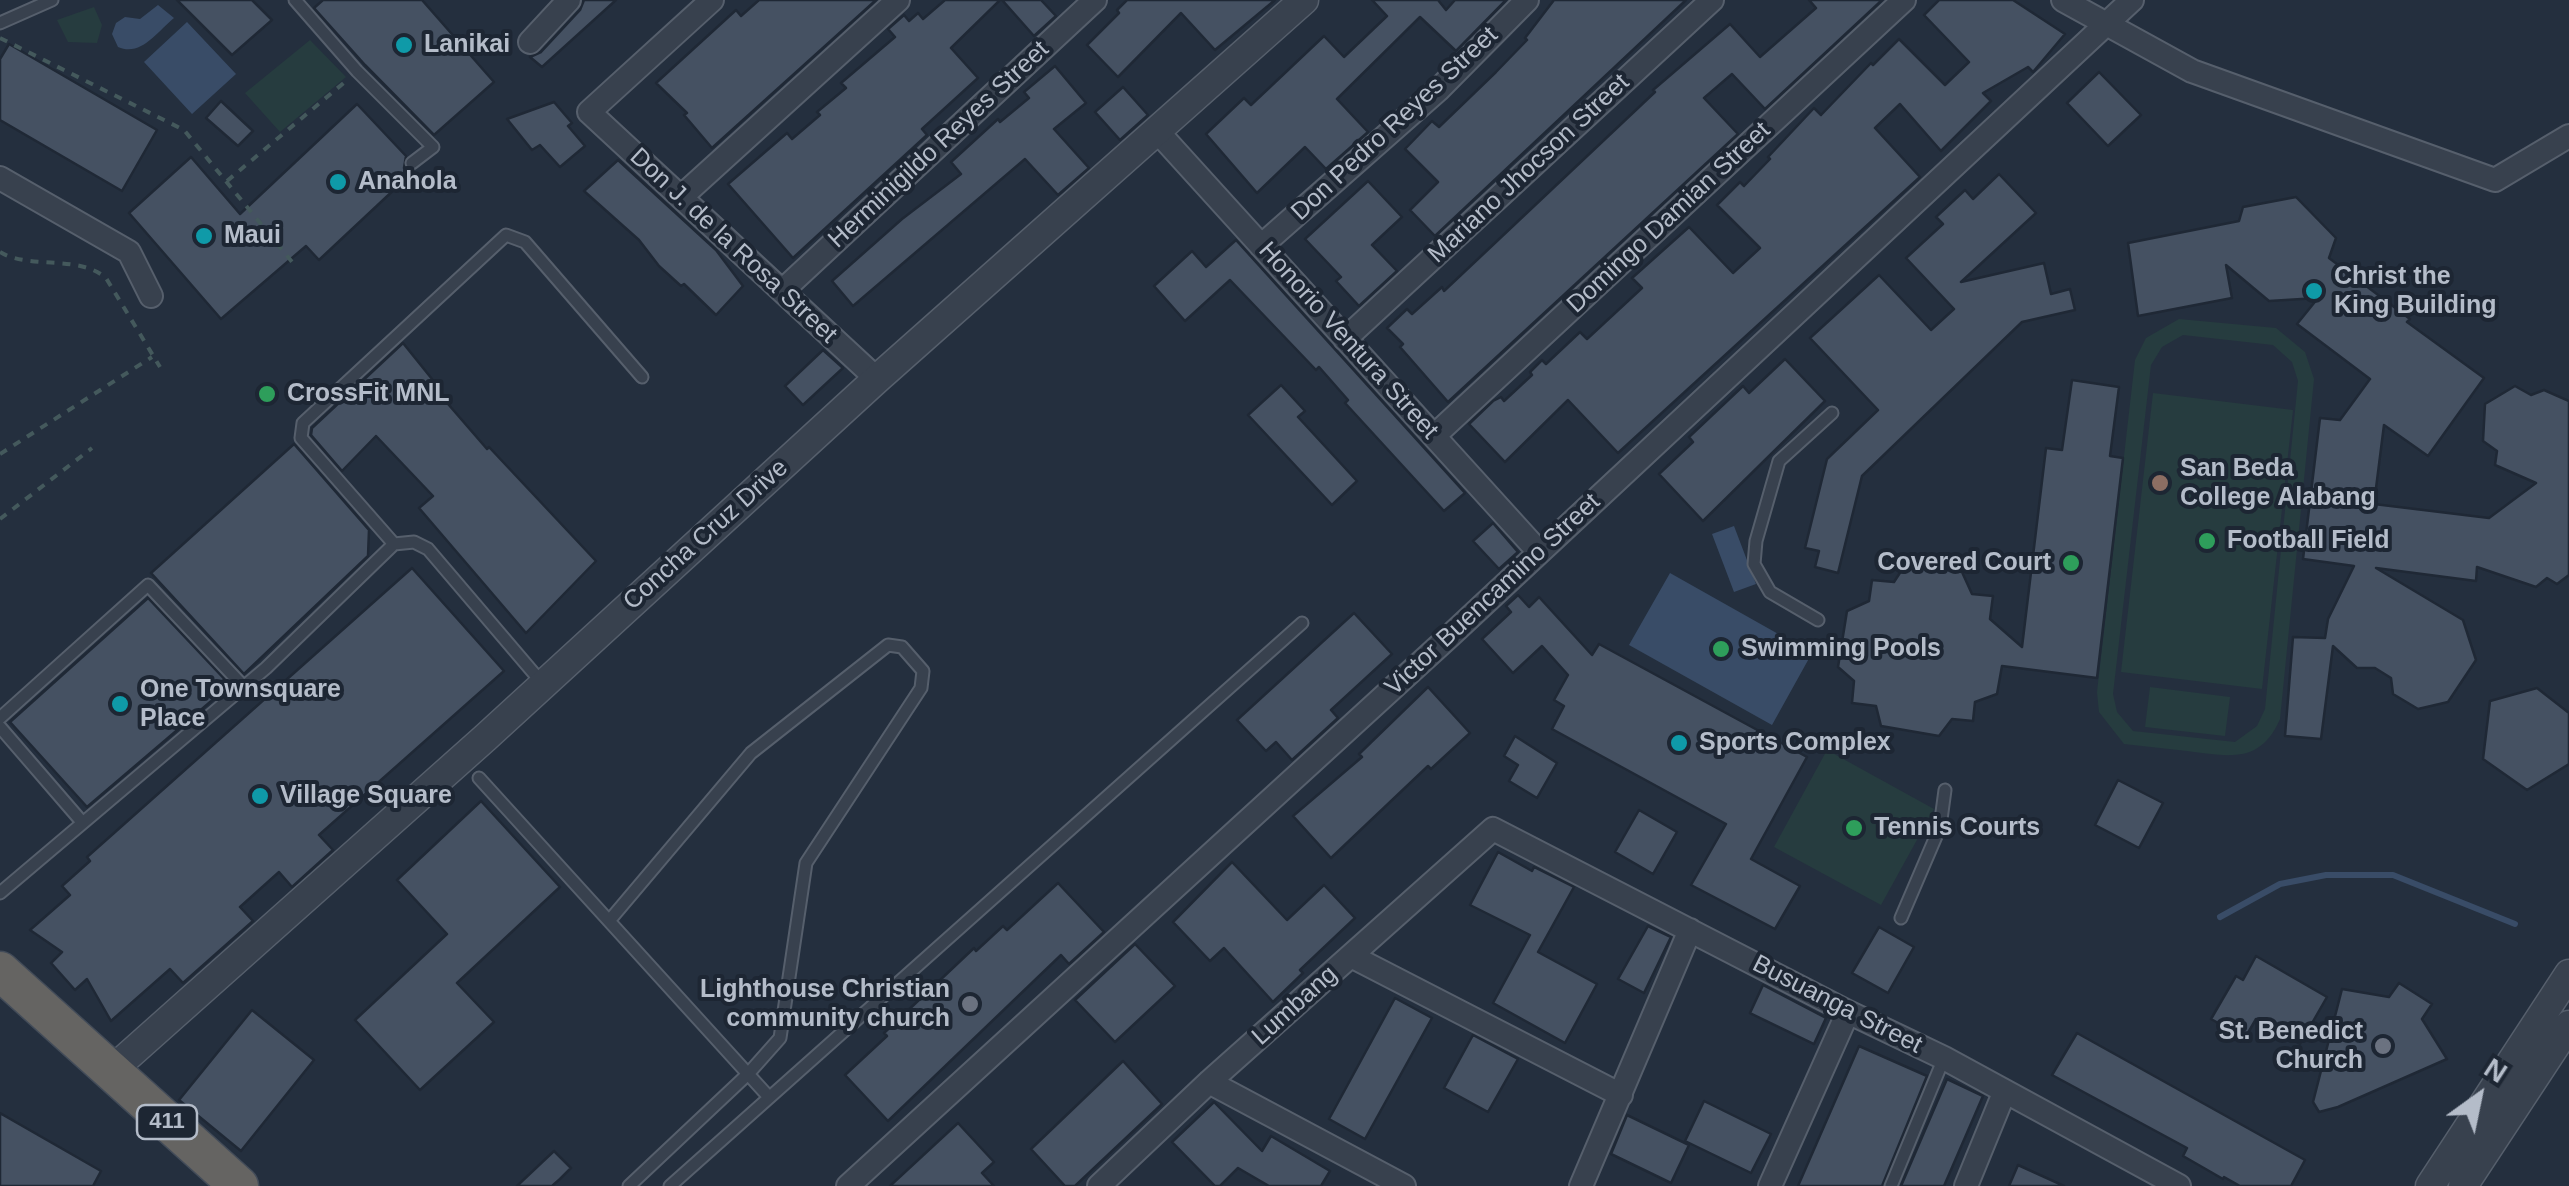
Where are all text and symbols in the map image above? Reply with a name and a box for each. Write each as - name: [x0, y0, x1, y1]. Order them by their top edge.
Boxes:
- street label: Don Pedro Reyes Street: [1286, 21, 1504, 227]
- place label: Lanikai: [424, 30, 510, 60]
- marker: Lanikai: [393, 34, 415, 56]
- street label: Herminigildo Reyes Street: [823, 35, 1055, 255]
- street label: Mariano Jhocson Street: [1422, 68, 1636, 270]
- street label: Domingo Damian Street: [1561, 116, 1777, 320]
- street label: Don J. de la Rosa Street: [623, 142, 843, 350]
- place label: Anahola: [358, 167, 457, 197]
- marker: Anahola: [327, 171, 349, 193]
- place label: Maui: [224, 221, 281, 251]
- marker: Maui: [193, 225, 215, 247]
- street label: Honorio Ventura Street: [1252, 236, 1444, 446]
- place label: Christ the King Building: [2334, 262, 2496, 321]
- marker: Christ the King Building: [2303, 280, 2325, 302]
- place label: CrossFit MNL: [287, 379, 450, 409]
- marker: CrossFit MNL: [256, 383, 278, 405]
- street label: Concha Cruz Drive: [617, 453, 795, 617]
- place label: San Beda College Alabang: [2180, 454, 2376, 513]
- marker: San Beda College Alabang: [2149, 472, 2171, 494]
- street label: Victor Buencamino Street: [1379, 488, 1607, 702]
- place label: Football Field: [2227, 526, 2389, 556]
- marker: Football Field: [2196, 530, 2218, 552]
- place label: Covered Court: [1877, 548, 2051, 578]
- marker: Covered Court: [2060, 552, 2082, 574]
- place label: Swimming Pools: [1741, 634, 1941, 664]
- marker: Swimming Pools: [1710, 638, 1732, 660]
- place label: One Townsquare Place: [140, 675, 341, 734]
- marker: One Townsquare Place: [109, 693, 131, 715]
- place label: Sports Complex: [1699, 728, 1891, 758]
- marker: Sports Complex: [1668, 732, 1690, 754]
- place label: Village Square: [280, 781, 452, 811]
- marker: Village Square: [249, 785, 271, 807]
- place label: Tennis Courts: [1874, 813, 2040, 843]
- marker: Tennis Courts: [1843, 817, 1865, 839]
- street label: Busuanga Street: [1747, 949, 1927, 1061]
- street label: Lumbang: [1246, 960, 1344, 1052]
- place label: Lighthouse Christian community church: [700, 975, 950, 1034]
- marker: Lighthouse Christian community church: [959, 993, 981, 1015]
- place label: St. Benedict Church: [2219, 1017, 2363, 1076]
- marker: St. Benedict Church: [2372, 1035, 2394, 1057]
- north arrow: [2429, 1046, 2529, 1146]
- text: N: [2479, 1052, 2513, 1089]
- road number: 411: [137, 1105, 197, 1139]

